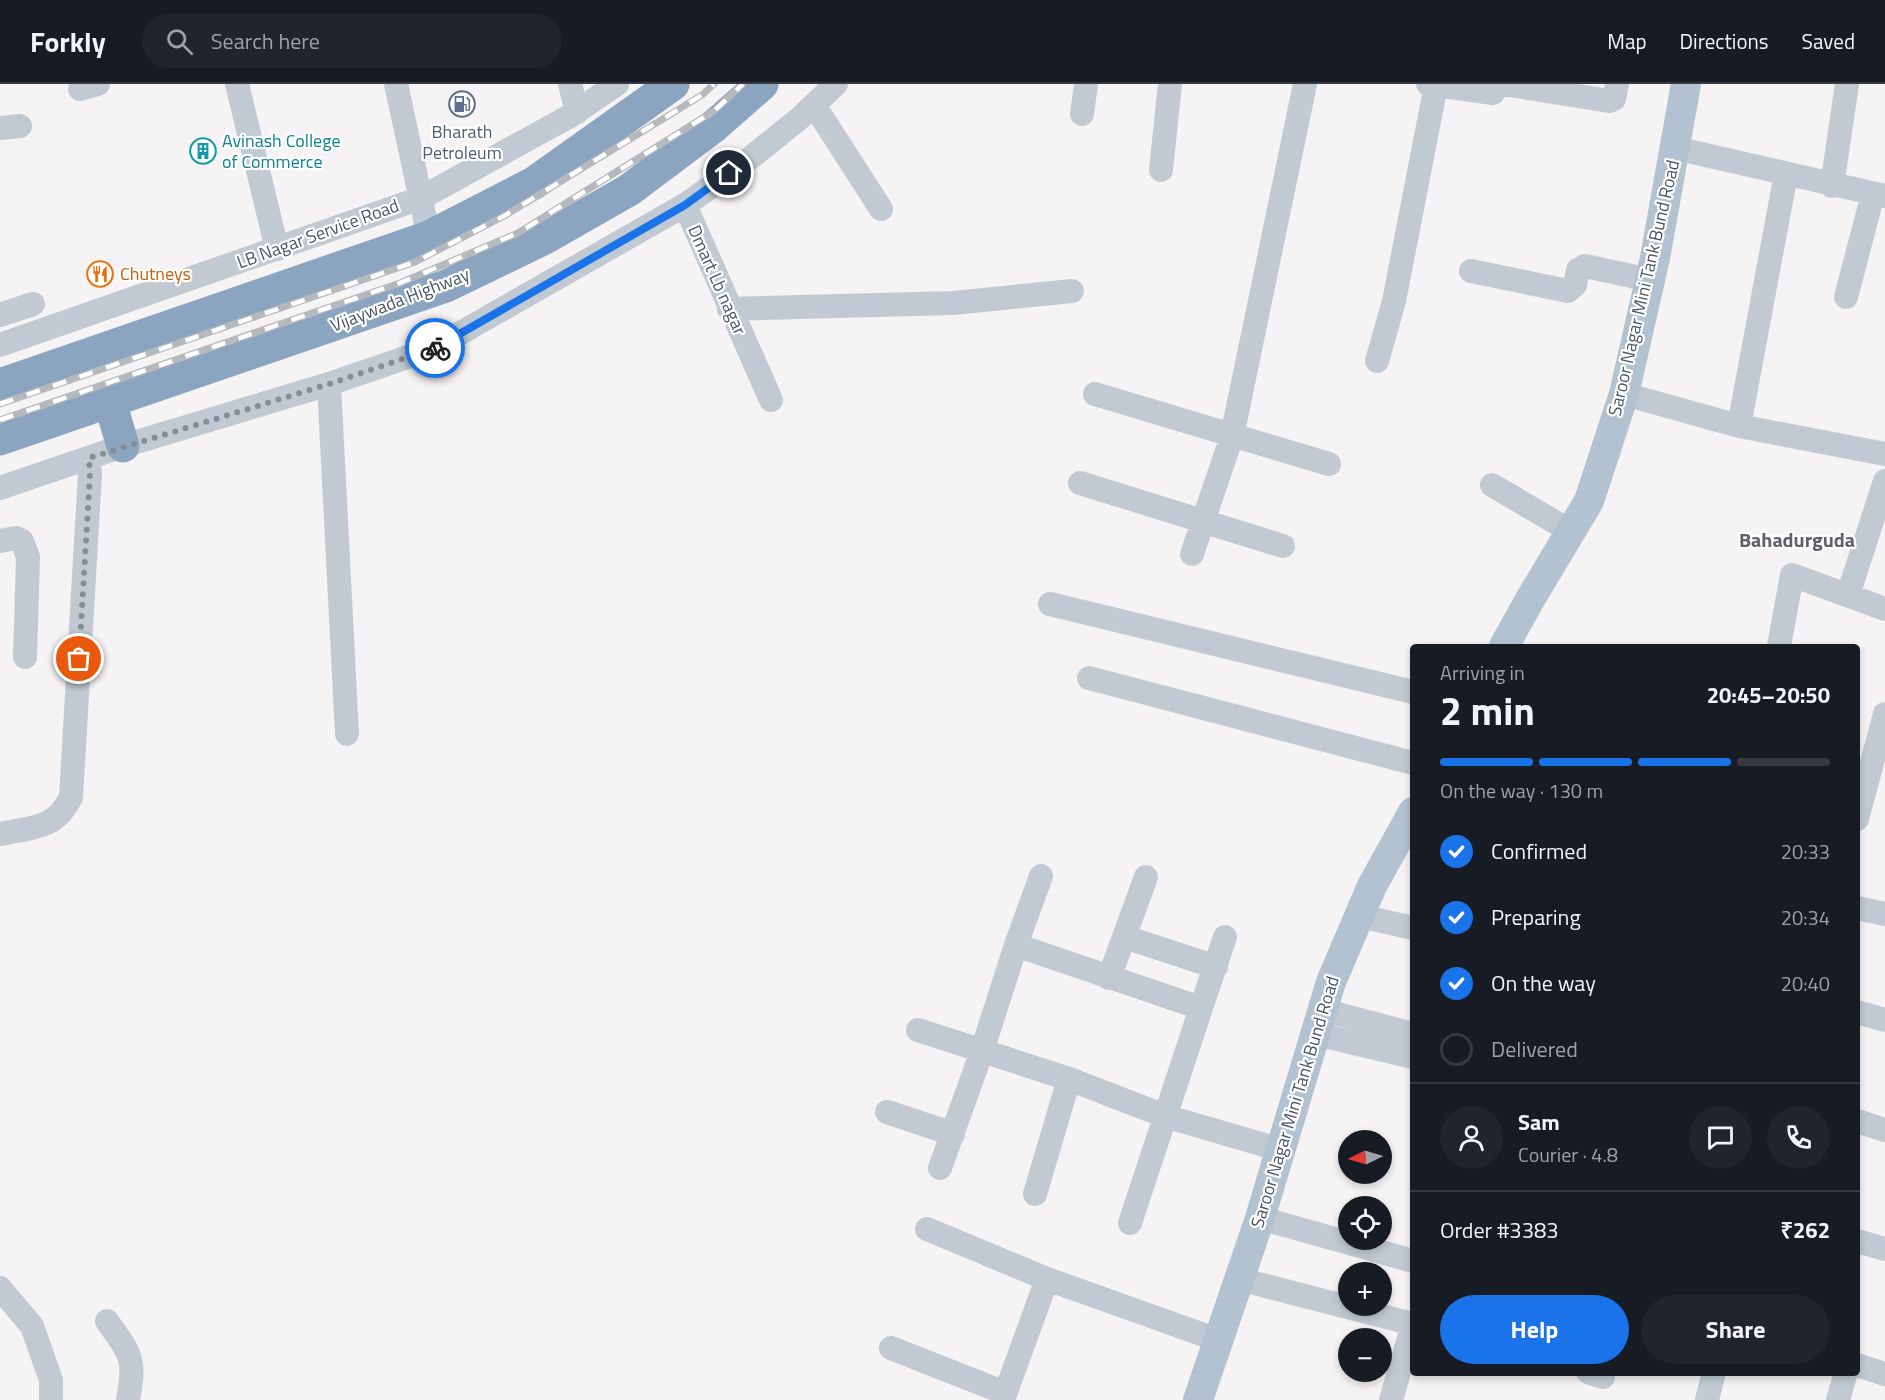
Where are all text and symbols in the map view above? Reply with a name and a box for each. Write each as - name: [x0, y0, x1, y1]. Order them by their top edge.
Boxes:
- search box: [142, 14, 562, 68]
- text: Forkly: [30, 20, 106, 63]
- text: Search here: [211, 24, 320, 58]
- icon: search: [163, 25, 196, 58]
- text: Map: [1607, 25, 1647, 57]
- text: Directions: [1680, 25, 1769, 57]
- text: Saved: [1802, 25, 1855, 57]
- fuel station icon: Bharath Petroleum: [447, 89, 477, 119]
- place label: Bharath Petroleum: [422, 118, 502, 166]
- place label: Avinash College of Commerce: [222, 127, 341, 175]
- building icon: Avinash College of Commerce: [188, 136, 218, 166]
- pin: [703, 147, 754, 198]
- icon: home: [712, 156, 745, 189]
- street label: Saroor Nagar Mini Tank Bund Road: [1601, 157, 1686, 419]
- street label: LB Nagar Service Road: [233, 192, 403, 275]
- street label: Dmart Lb nagar: [681, 221, 754, 339]
- restaurant icon: Chutneys: [85, 259, 115, 289]
- place label: Chutneys: [120, 260, 191, 287]
- street label: Vijaywada Highway: [326, 260, 474, 339]
- courier: [405, 318, 465, 378]
- icon: bike: [419, 332, 452, 365]
- district label: Bahadurguda: [1739, 524, 1855, 555]
- pin: [53, 633, 104, 684]
- icon: bag: [62, 642, 95, 675]
- text: Arriving in: [1440, 657, 1525, 688]
- text: 20:45–20:50: [1707, 678, 1830, 712]
- text: 2 min: [1440, 681, 1535, 740]
- text: On the way · 130 m: [1440, 775, 1603, 806]
- text: Confirmed: [1491, 834, 1587, 868]
- icon: check: [1440, 835, 1473, 868]
- text: 20:33: [1781, 836, 1830, 867]
- text: Preparing: [1491, 900, 1581, 934]
- icon: check: [1440, 901, 1473, 934]
- text: 20:34: [1781, 902, 1830, 933]
- text: On the way: [1491, 966, 1596, 1000]
- icon: check: [1440, 967, 1473, 1000]
- text: 20:40: [1781, 968, 1830, 999]
- street label: Saroor Nagar Mini Tank Bund Road: [1243, 973, 1346, 1231]
- text: Delivered: [1491, 1032, 1578, 1066]
- text: Sam: [1518, 1105, 1560, 1139]
- button: person: [1440, 1106, 1503, 1169]
- button: chat: [1689, 1106, 1752, 1169]
- button: phone: [1767, 1106, 1830, 1169]
- north arrow: [1338, 1130, 1392, 1184]
- map controls: [1338, 1130, 1392, 1382]
- text: Courier · 4.8: [1518, 1139, 1618, 1170]
- button: locate: [1338, 1196, 1392, 1250]
- text: Order #3383: [1440, 1213, 1559, 1247]
- text: ₹262: [1780, 1213, 1830, 1247]
- button: +: [1338, 1262, 1392, 1316]
- button: Help: [1440, 1295, 1629, 1364]
- button: Share: [1641, 1295, 1830, 1364]
- button: −: [1338, 1328, 1392, 1382]

